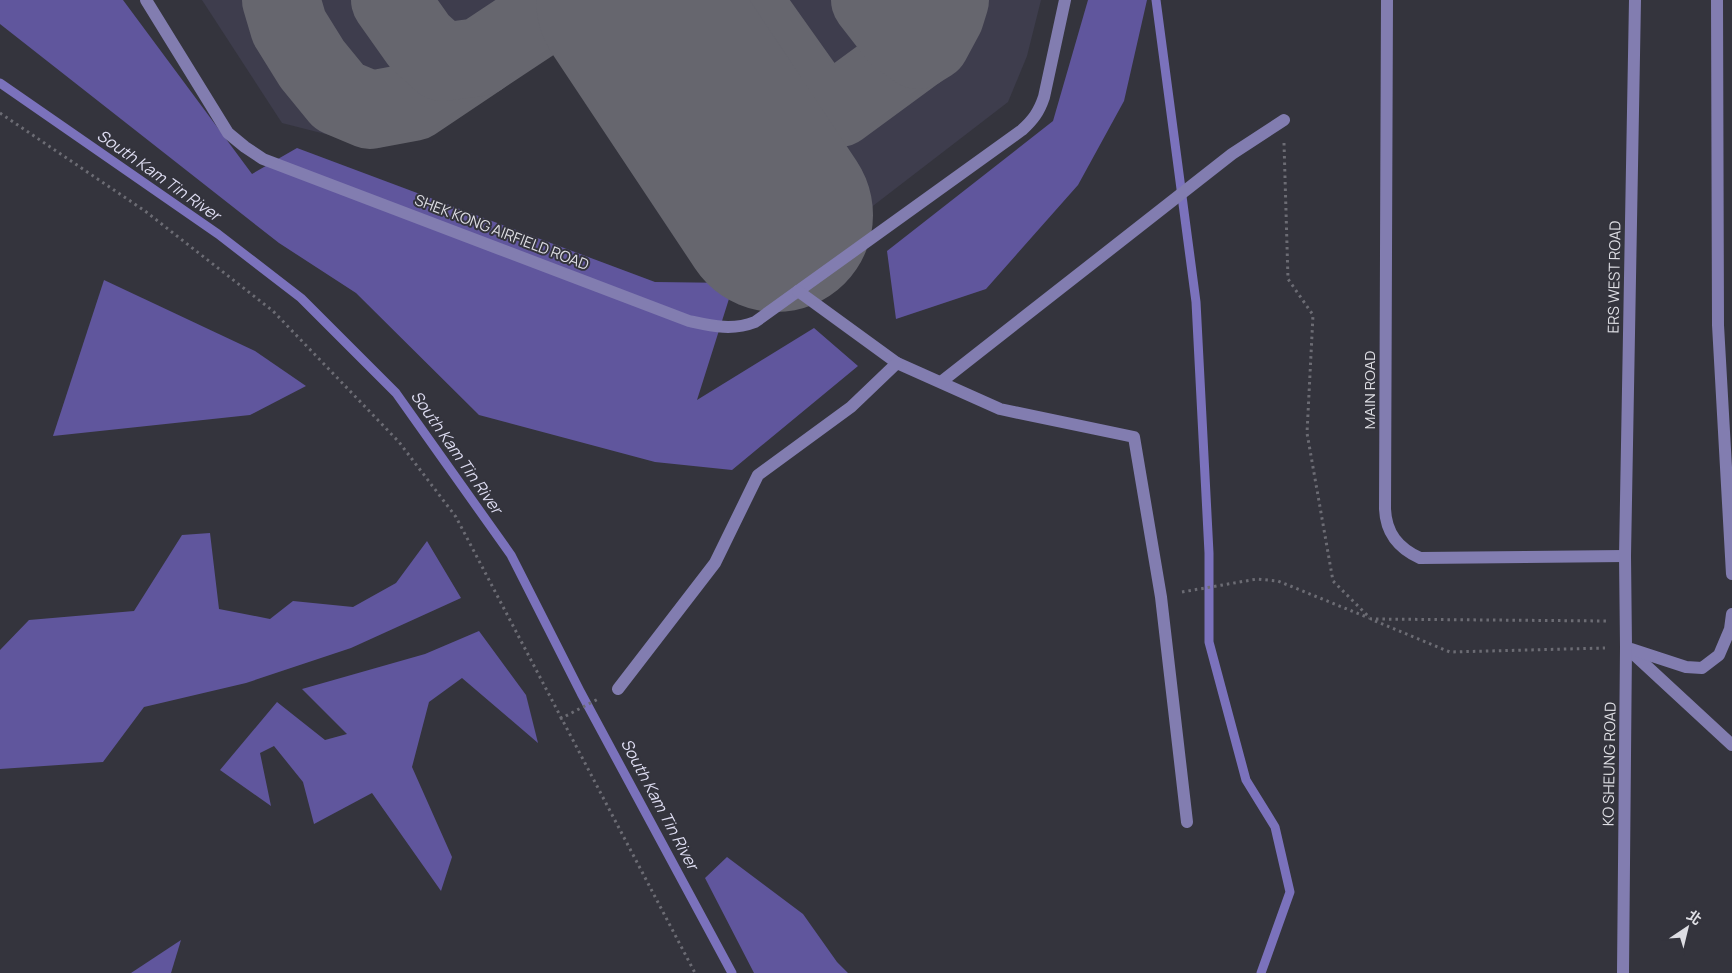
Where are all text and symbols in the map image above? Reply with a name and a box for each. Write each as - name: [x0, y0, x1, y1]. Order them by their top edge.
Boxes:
- water label: South Kam Tin River: [93, 124, 227, 227]
- street label: SHEK KONG AIRFIELD ROAD: [412, 189, 592, 275]
- street label: ERS WEST ROAD: [1603, 220, 1625, 334]
- street label: MAIN ROAD: [1359, 351, 1380, 429]
- water label: South Kam Tin River: [406, 386, 509, 520]
- street label: KO SHEUNG ROAD: [1597, 702, 1621, 826]
- water label: South Kam Tin River: [616, 734, 705, 876]
- north arrow: [1662, 903, 1712, 953]
- text: 北: [1684, 905, 1706, 929]

